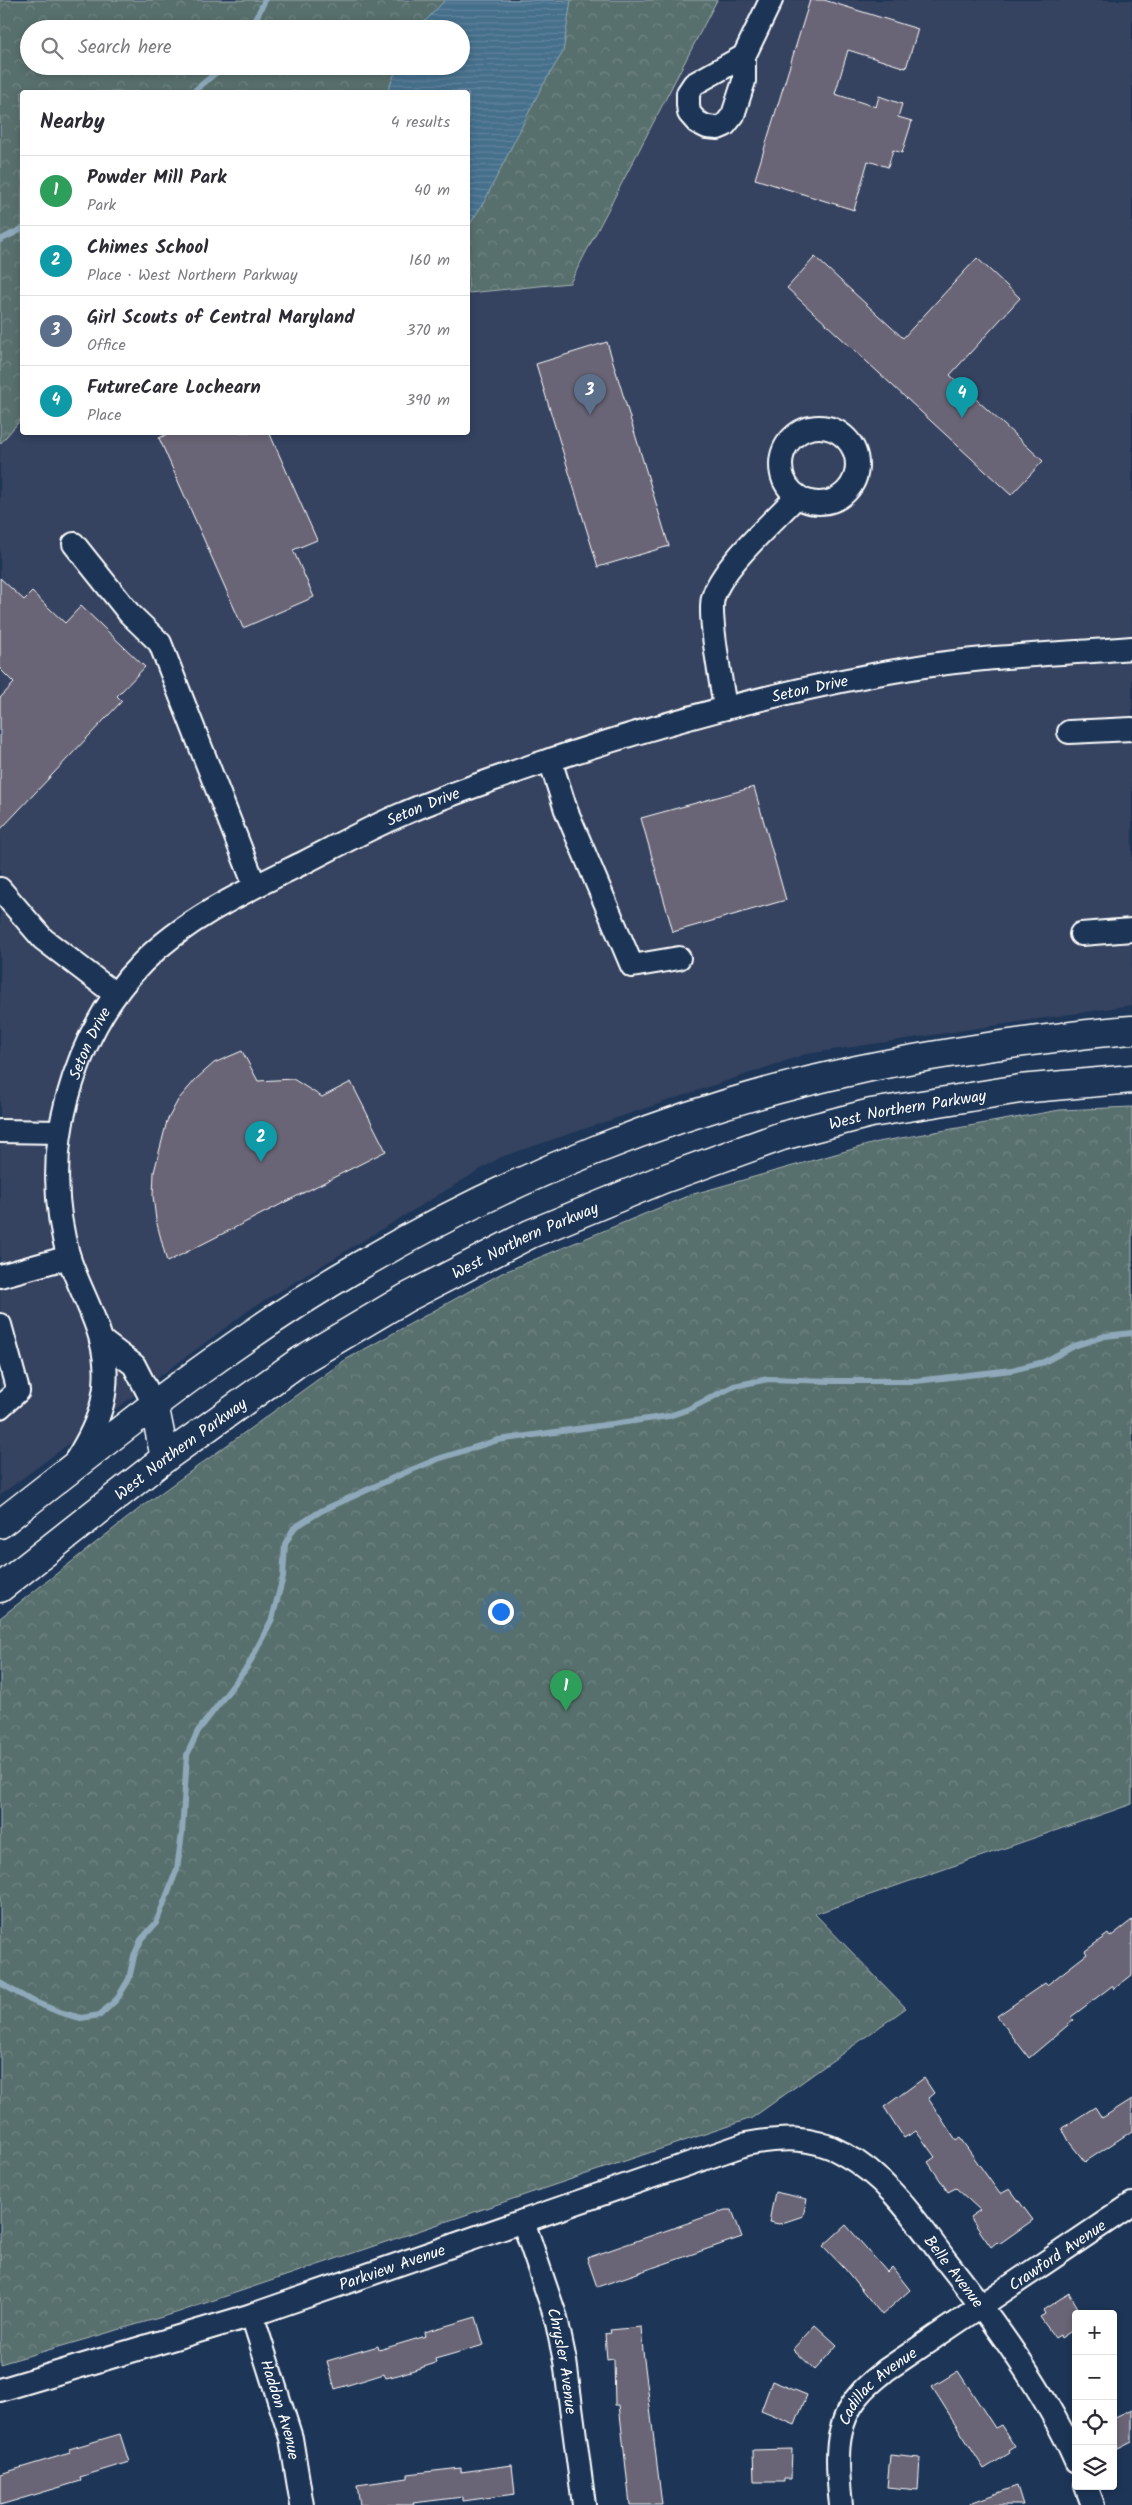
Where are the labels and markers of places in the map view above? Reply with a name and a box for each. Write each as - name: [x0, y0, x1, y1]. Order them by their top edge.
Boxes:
- pin: 3: [574, 374, 606, 415]
- pin: 4: [946, 377, 978, 418]
- pin: 2: [245, 1121, 277, 1162]
- pin: 1: [550, 1670, 582, 1711]

